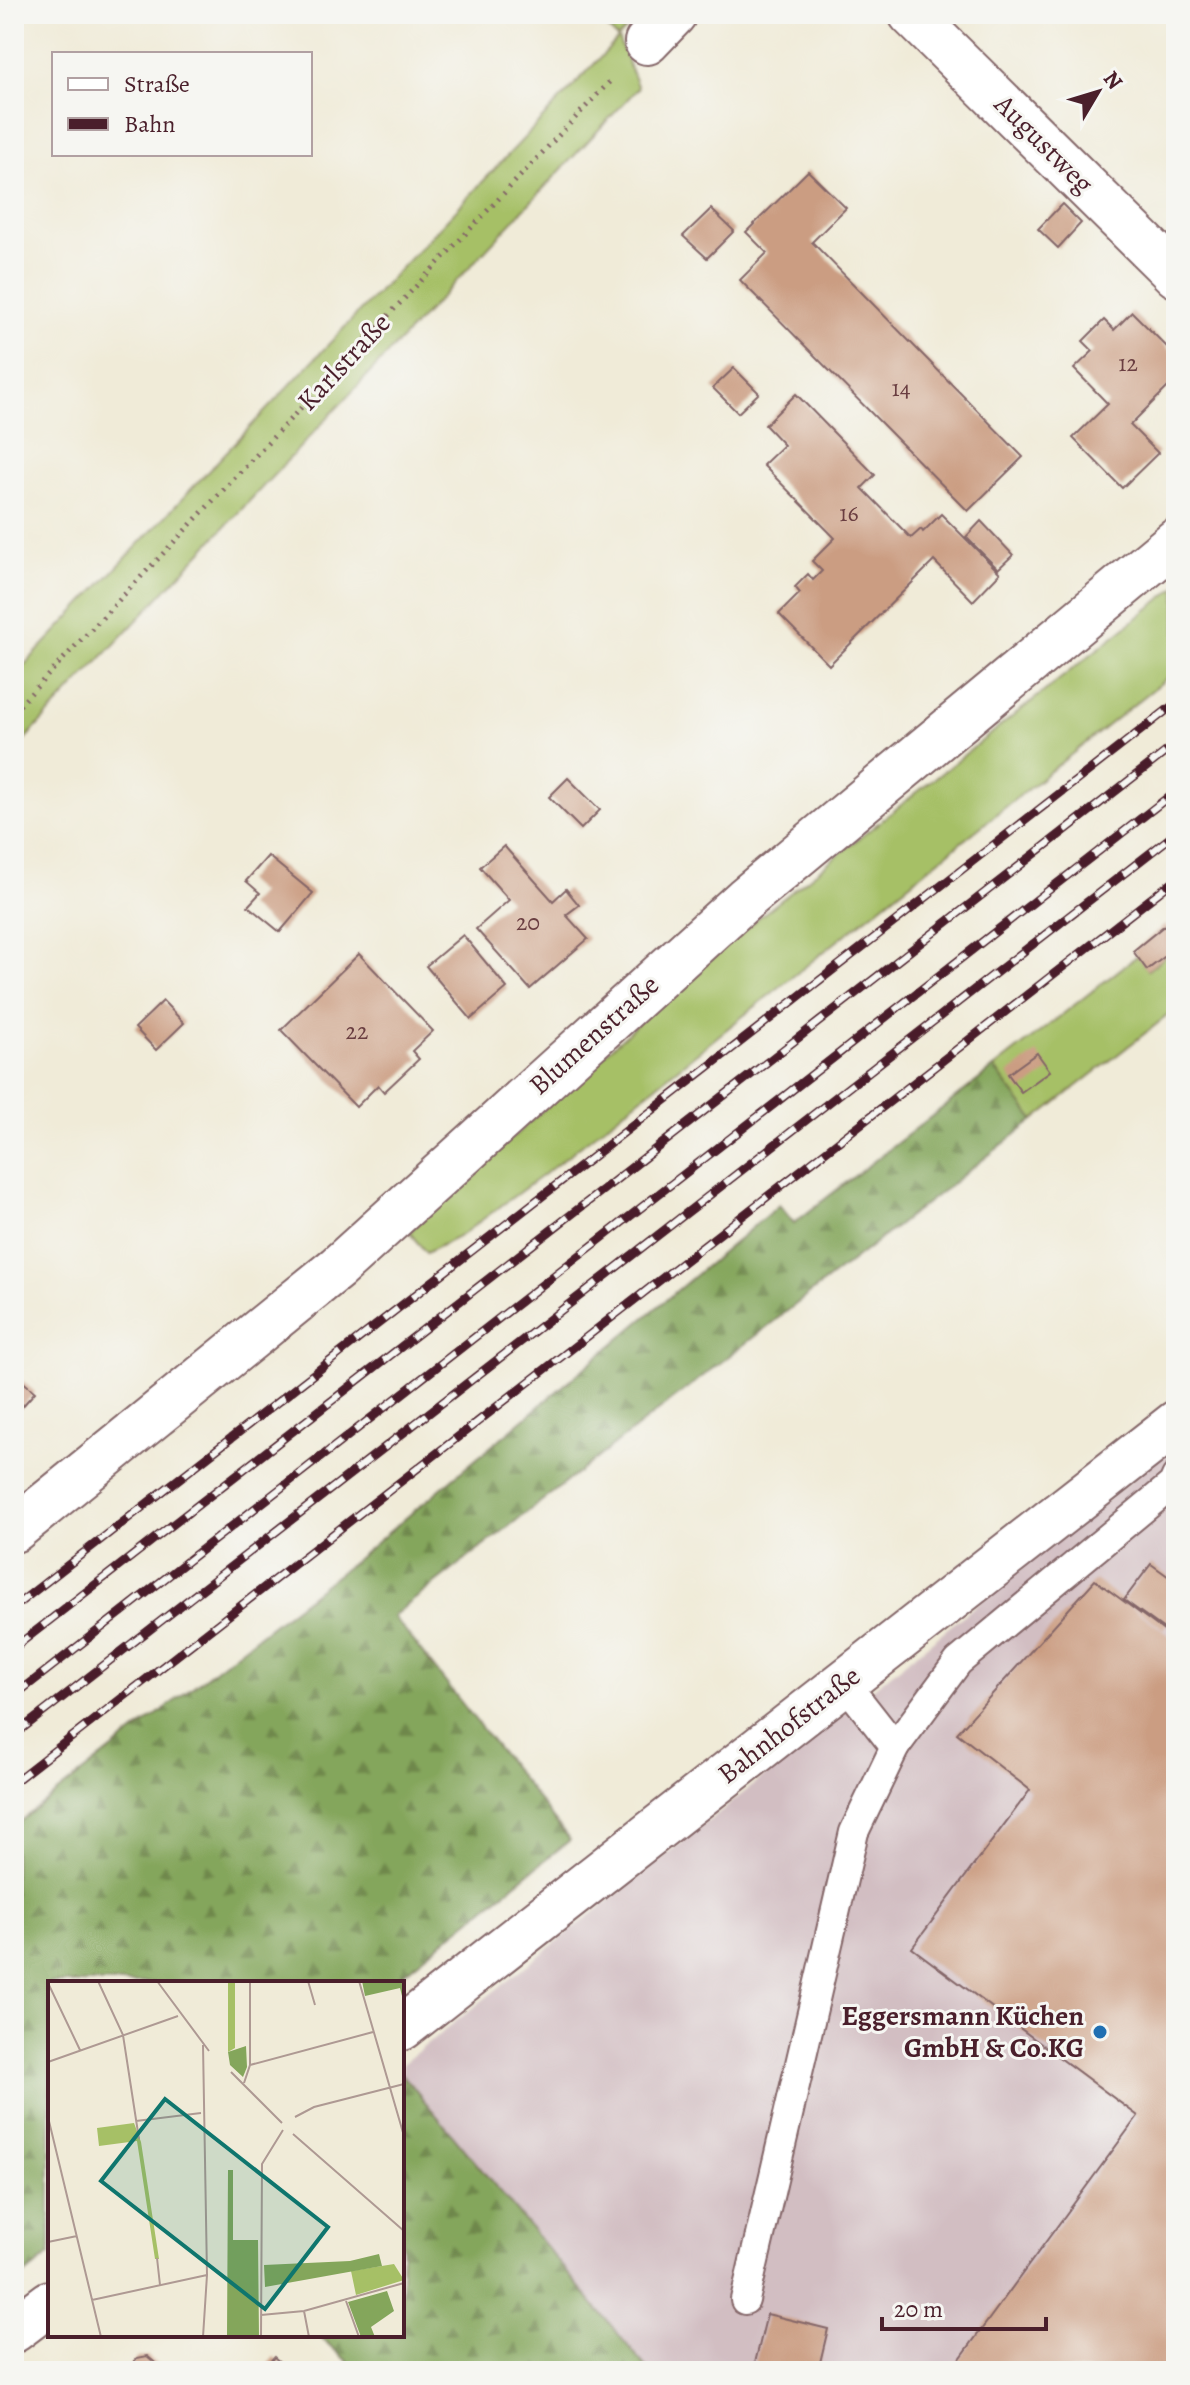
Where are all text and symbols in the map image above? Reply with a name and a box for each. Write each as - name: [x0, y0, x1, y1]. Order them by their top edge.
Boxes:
- legend: [52, 52, 312, 156]
- north arrow: [1058, 52, 1138, 132]
- text: N: [1096, 65, 1130, 96]
- text: Straße: [124, 68, 190, 100]
- street label: Augustweg: [985, 85, 1102, 202]
- text: Bahn: [124, 108, 175, 140]
- street label: Karlstraße: [289, 305, 399, 419]
- house number: 12: [1118, 347, 1138, 379]
- house number: 14: [891, 372, 911, 404]
- house number: 16: [839, 497, 859, 529]
- house number: 20: [516, 906, 540, 938]
- street label: Blumenstraße: [521, 966, 667, 1104]
- house number: 22: [346, 1015, 368, 1047]
- street label: Bahnhofstraße: [710, 1657, 868, 1793]
- inset map: [48, 1981, 404, 2337]
- place label: Eggersmann Küchen GmbH & Co.KG: [842, 1997, 1084, 2067]
- marker: Eggersmann Küchen GmbH & Co.KG: [1091, 2023, 1109, 2041]
- scale bar: [882, 2281, 1046, 2331]
- text: 20 m: [894, 2293, 943, 2325]

